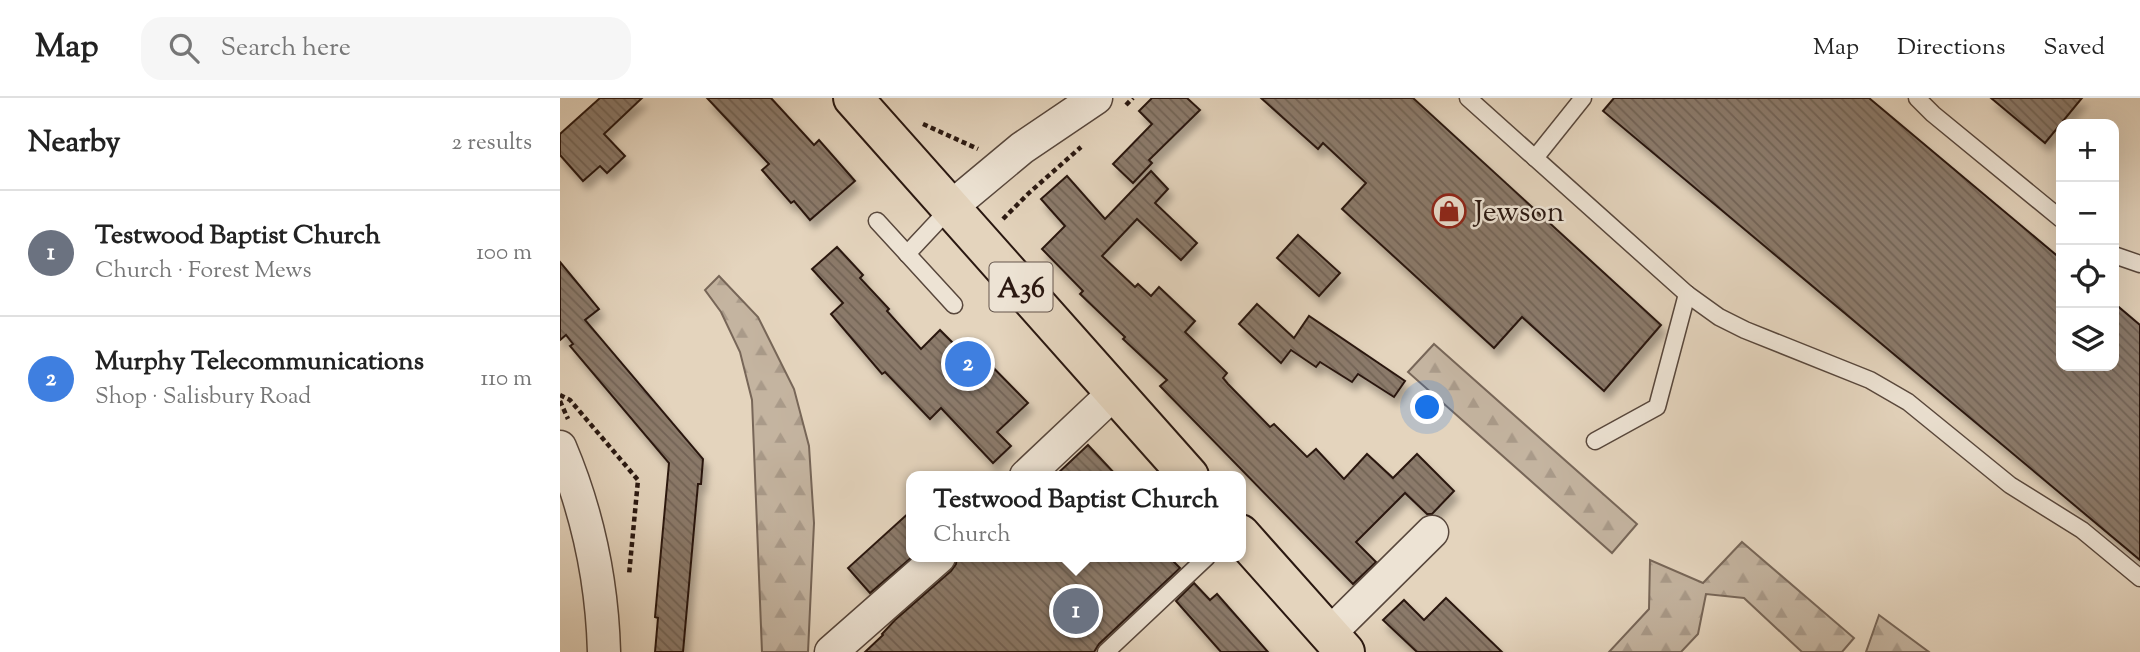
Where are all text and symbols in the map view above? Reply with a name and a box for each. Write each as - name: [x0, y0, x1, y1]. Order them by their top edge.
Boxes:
- search box: [141, 17, 631, 80]
- text: Map: [35, 24, 99, 72]
- icon: search: [165, 29, 203, 67]
- text: Search here: [221, 30, 351, 67]
- text: Map: [1813, 31, 1859, 65]
- text: Directions: [1897, 31, 2005, 65]
- text: Saved: [2043, 31, 2105, 65]
- map controls: [2056, 119, 2119, 371]
- button: +: [2056, 119, 2119, 182]
- text: Nearby: [28, 122, 120, 165]
- text: 2 results: [452, 127, 532, 160]
- button: −: [2056, 182, 2119, 245]
- shop icon: Jewson: [1430, 192, 1468, 230]
- place label: Jewson: [1472, 192, 1565, 235]
- text: Testwood Baptist Church: [95, 218, 381, 255]
- text: 1: [47, 237, 55, 270]
- text: 100 m: [476, 237, 532, 270]
- button: locate: [2056, 245, 2119, 308]
- text: Church · Forest Mews: [95, 255, 312, 288]
- road number: A36: [990, 262, 1052, 312]
- button: layers: [2056, 308, 2119, 371]
- pin: 2: [945, 338, 991, 390]
- text: Murphy Telecommunications: [95, 344, 424, 381]
- text: 2: [46, 363, 56, 396]
- text: 110 m: [481, 363, 532, 396]
- text: Shop · Salisbury Road: [95, 381, 311, 414]
- your location: [1410, 390, 1444, 424]
- popup: [906, 471, 1246, 562]
- text: Testwood Baptist Church: [933, 482, 1219, 519]
- text: Church: [933, 519, 1011, 552]
- pin: 1: [1053, 585, 1099, 637]

